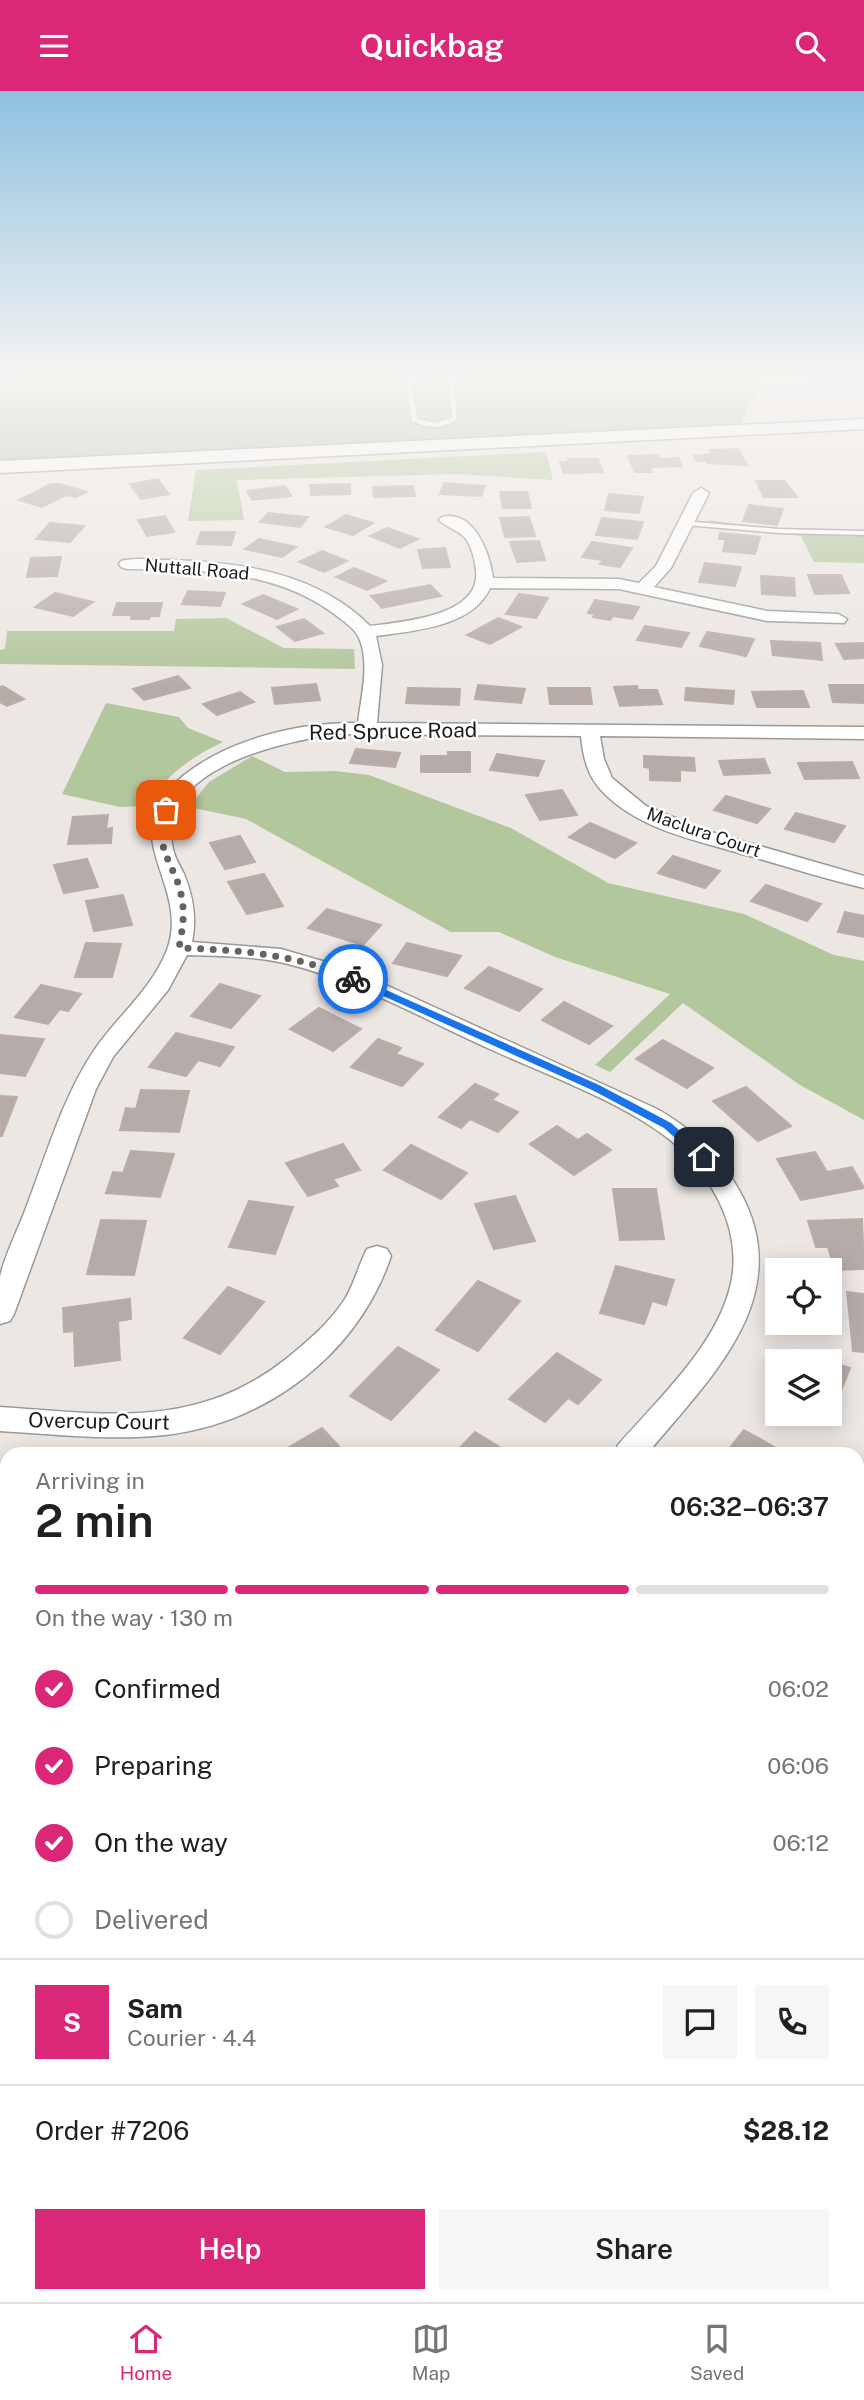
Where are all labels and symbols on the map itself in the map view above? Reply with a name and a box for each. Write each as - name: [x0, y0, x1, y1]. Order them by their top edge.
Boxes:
- street label: Nuttall Road: [144, 554, 250, 584]
- street label: Red Spruce Road: [309, 717, 477, 745]
- pin: [136, 780, 196, 840]
- street label: Maclura Court: [644, 803, 764, 861]
- courier: [318, 944, 388, 1014]
- pin: [674, 1127, 734, 1187]
- street label: Overcup Court: [28, 1407, 170, 1435]

